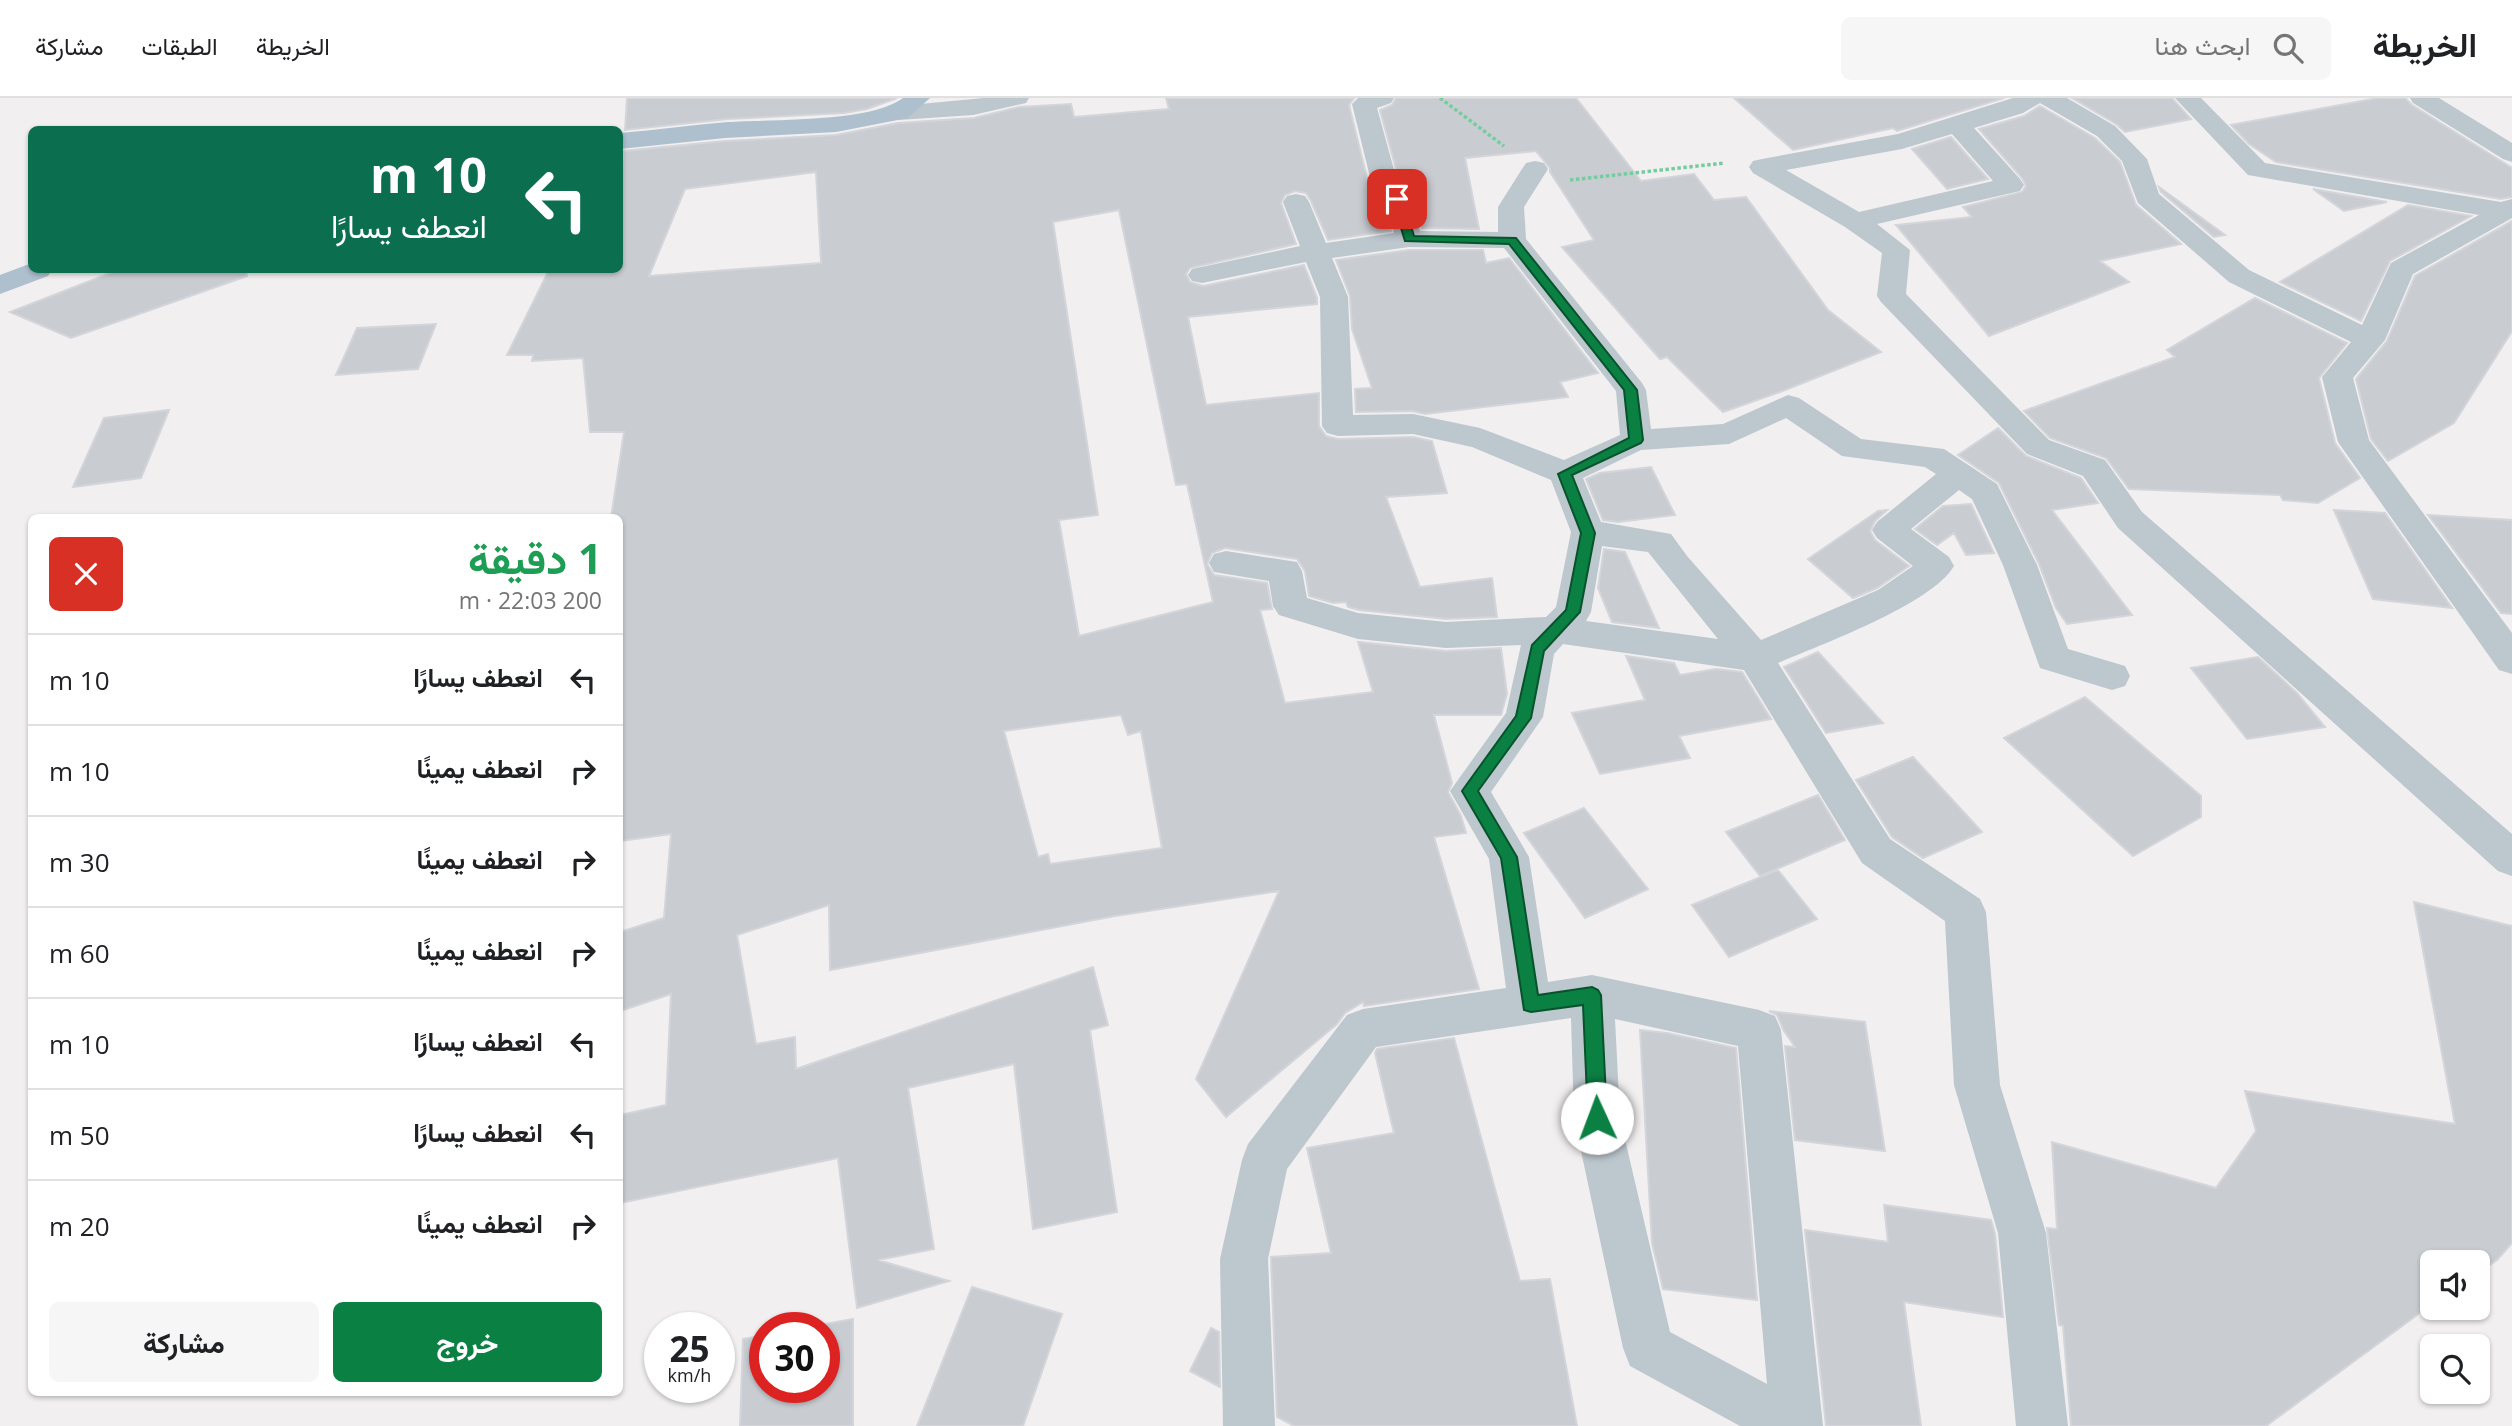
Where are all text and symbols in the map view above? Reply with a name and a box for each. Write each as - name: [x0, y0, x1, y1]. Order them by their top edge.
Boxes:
- search box: [1841, 17, 2331, 80]
- text: الخريطة: [2373, 22, 2477, 67]
- text: ابحث هنا: [2155, 27, 2251, 63]
- text: مشاركة: [35, 29, 103, 62]
- text: الطبقات: [141, 29, 218, 62]
- text: الخريطة: [256, 29, 330, 62]
- icon: search: [2269, 29, 2307, 67]
- text: 10 m: [370, 141, 487, 207]
- icon: left: [511, 154, 602, 245]
- pin: [1367, 169, 1427, 229]
- icon: arrive: [1378, 180, 1416, 218]
- text: انعطف يسارًا: [331, 204, 487, 247]
- text: 1 دقيقة: [468, 529, 602, 586]
- button: close: [49, 537, 123, 611]
- text: 200 m · 22:03: [459, 584, 602, 616]
- text: انعطف يسارًا: [413, 659, 543, 695]
- icon: left: [564, 661, 602, 699]
- text: 10 m: [49, 662, 110, 698]
- text: انعطف يمينًا: [416, 750, 543, 786]
- icon: right: [564, 752, 602, 790]
- text: 10 m: [49, 753, 110, 789]
- text: انعطف يمينًا: [416, 841, 543, 877]
- icon: right: [564, 843, 602, 881]
- text: 30 m: [49, 844, 110, 880]
- text: انعطف يمينًا: [416, 932, 543, 968]
- icon: right: [564, 934, 602, 972]
- text: 60 m: [49, 935, 110, 971]
- text: انعطف يسارًا: [413, 1023, 543, 1059]
- icon: left: [564, 1025, 602, 1063]
- text: 10 m: [49, 1026, 110, 1062]
- position arrow: [1560, 1081, 1634, 1155]
- text: انعطف يسارًا: [413, 1114, 543, 1150]
- icon: left: [564, 1116, 602, 1154]
- text: 50 m: [49, 1117, 110, 1153]
- text: انعطف يمينًا: [416, 1205, 543, 1241]
- icon: right: [564, 1207, 602, 1245]
- text: 20 m: [49, 1208, 110, 1244]
- map controls: [2420, 1250, 2490, 1404]
- button: sound: [2420, 1250, 2490, 1320]
- button: مشاركة: [49, 1302, 319, 1382]
- button: خروج: [333, 1302, 602, 1382]
- speed limit sign: 30: [749, 1312, 840, 1403]
- text: 25: [669, 1325, 710, 1372]
- button: search: [2420, 1334, 2490, 1404]
- text: km/h: [668, 1363, 711, 1387]

